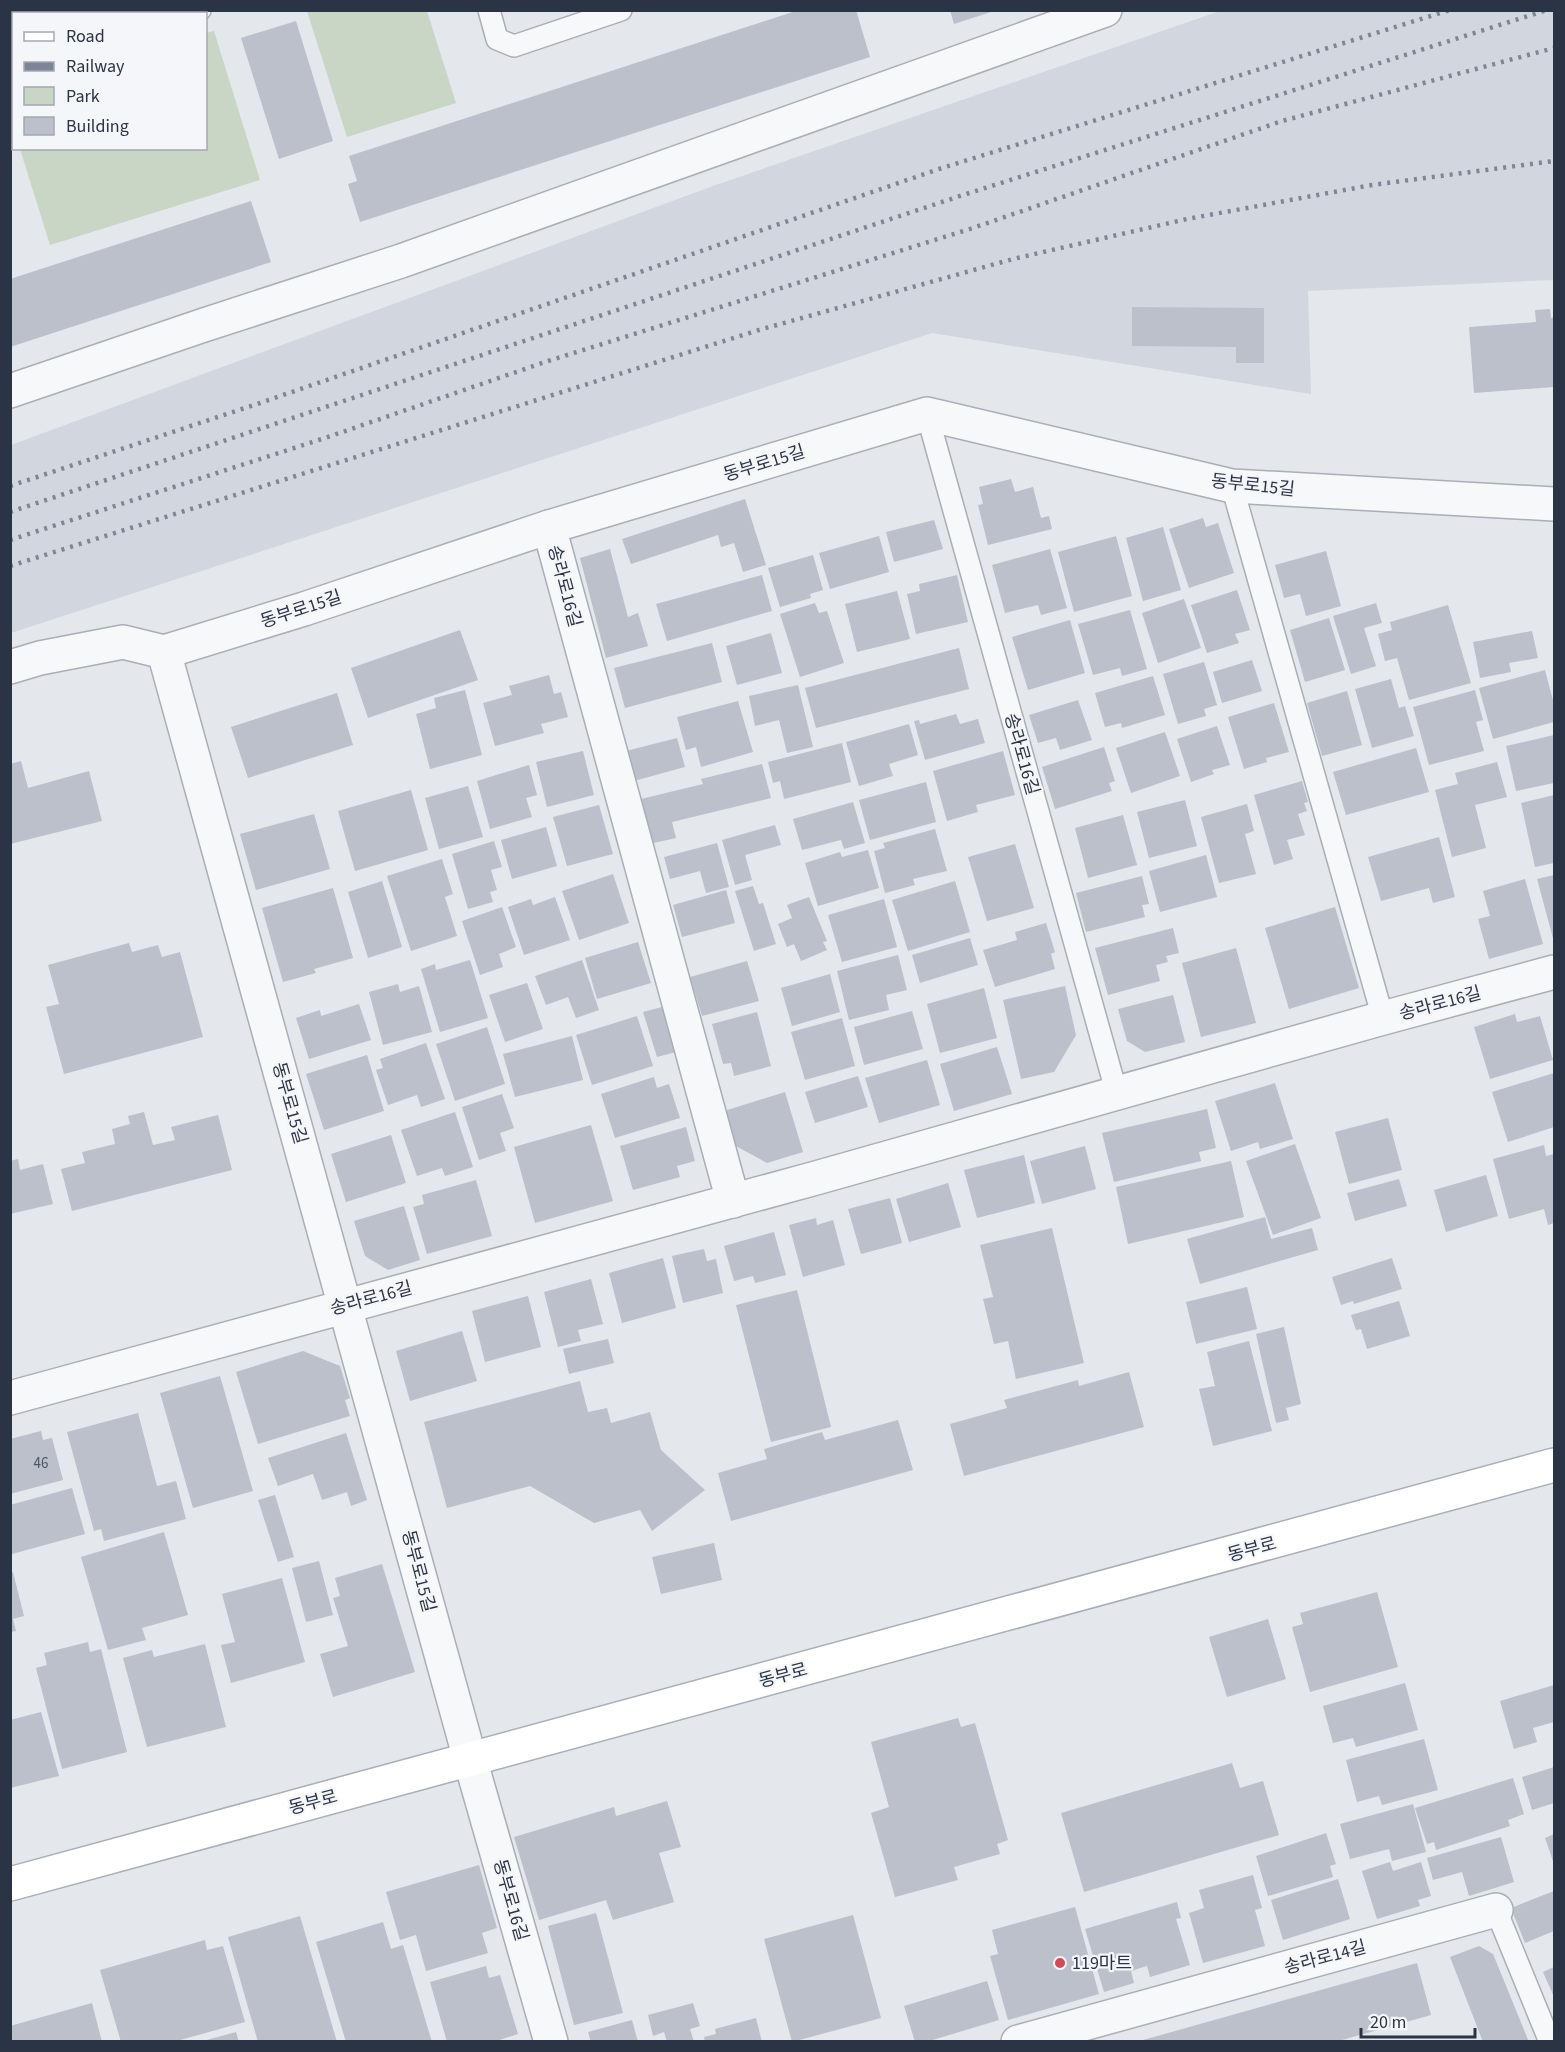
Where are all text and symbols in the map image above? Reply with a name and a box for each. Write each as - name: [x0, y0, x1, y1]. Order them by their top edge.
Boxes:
- legend: [12, 12, 207, 150]
- text: Road: [66, 24, 105, 49]
- text: Railway: [66, 54, 125, 79]
- text: Park: [66, 84, 100, 109]
- text: Building: [66, 114, 129, 139]
- street label: 동부로15길: [720, 439, 808, 488]
- street label: 동부로15길: [1210, 469, 1296, 502]
- street label: 송라로16길: [542, 542, 587, 630]
- street label: 동부로15길: [257, 585, 345, 634]
- street label: 송라로16길: [998, 710, 1045, 798]
- street label: 송라로16길: [1396, 981, 1484, 1026]
- street label: 동부로15길: [266, 1059, 313, 1147]
- street label: 송라로16길: [327, 1276, 415, 1321]
- house number: 46: [34, 1453, 48, 1474]
- street label: 동부로15길: [396, 1527, 441, 1615]
- street label: 동부로: [1225, 1531, 1279, 1568]
- street label: 동부로: [756, 1657, 810, 1694]
- street label: 동부로: [286, 1784, 340, 1821]
- street label: 동부로16길: [487, 1856, 534, 1944]
- street label: 송라로14길: [1281, 1935, 1369, 1980]
- place label: 119마트: [1072, 1951, 1132, 1976]
- marker: 119마트: [1053, 1956, 1067, 1970]
- scale bar: [1361, 2001, 1475, 2039]
- text: 20 m: [1370, 2010, 1406, 2035]

